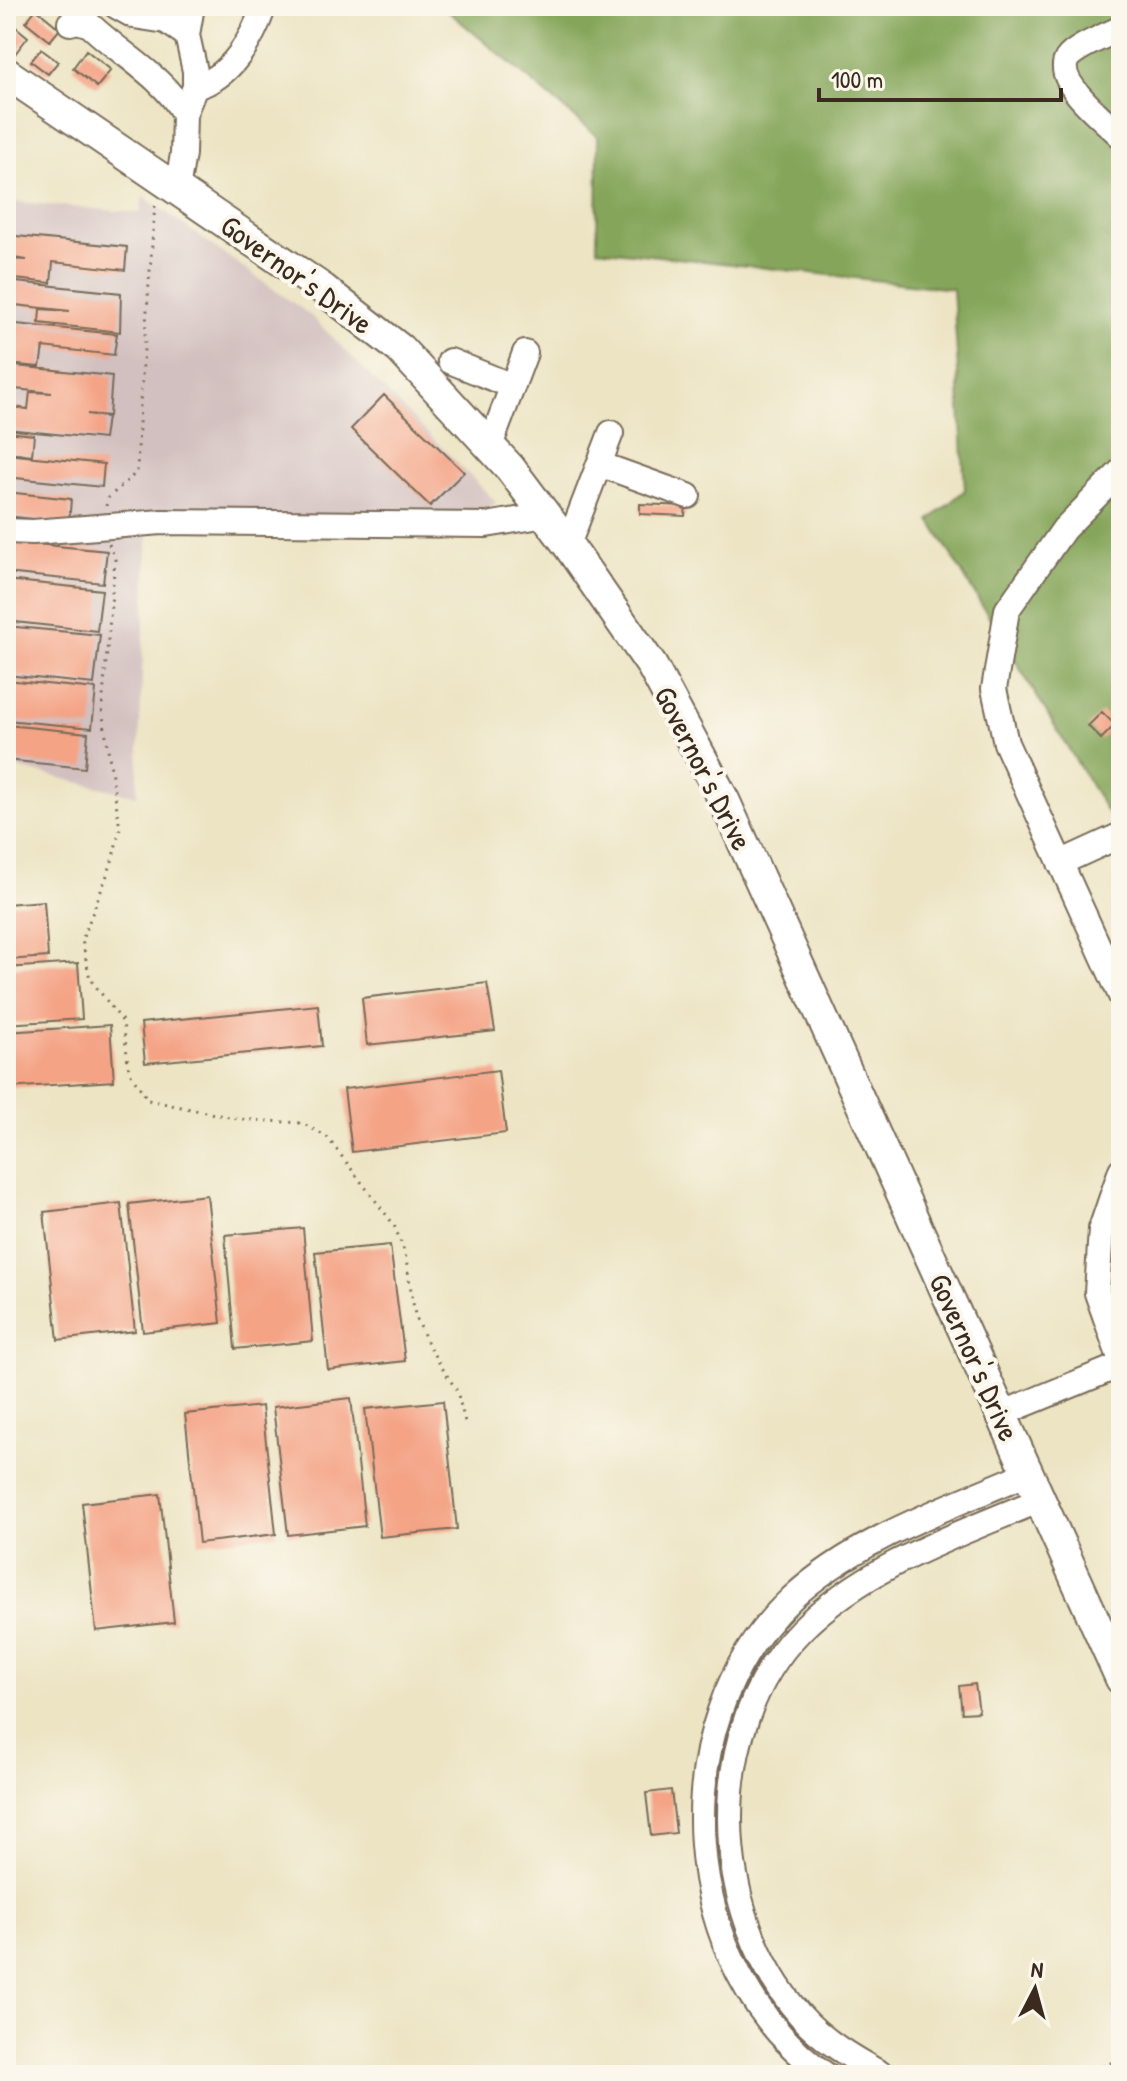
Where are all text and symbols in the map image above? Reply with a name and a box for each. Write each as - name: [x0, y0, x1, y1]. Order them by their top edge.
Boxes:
- scale bar: [819, 52, 1061, 102]
- text: 100 m: [831, 63, 883, 95]
- street label: Governor's Drive: [213, 205, 381, 343]
- street label: Governor's Drive: [646, 679, 762, 857]
- street label: Governor's Drive: [920, 1267, 1030, 1447]
- north arrow: [995, 1949, 1075, 2029]
- text: N: [1030, 1954, 1045, 1985]

